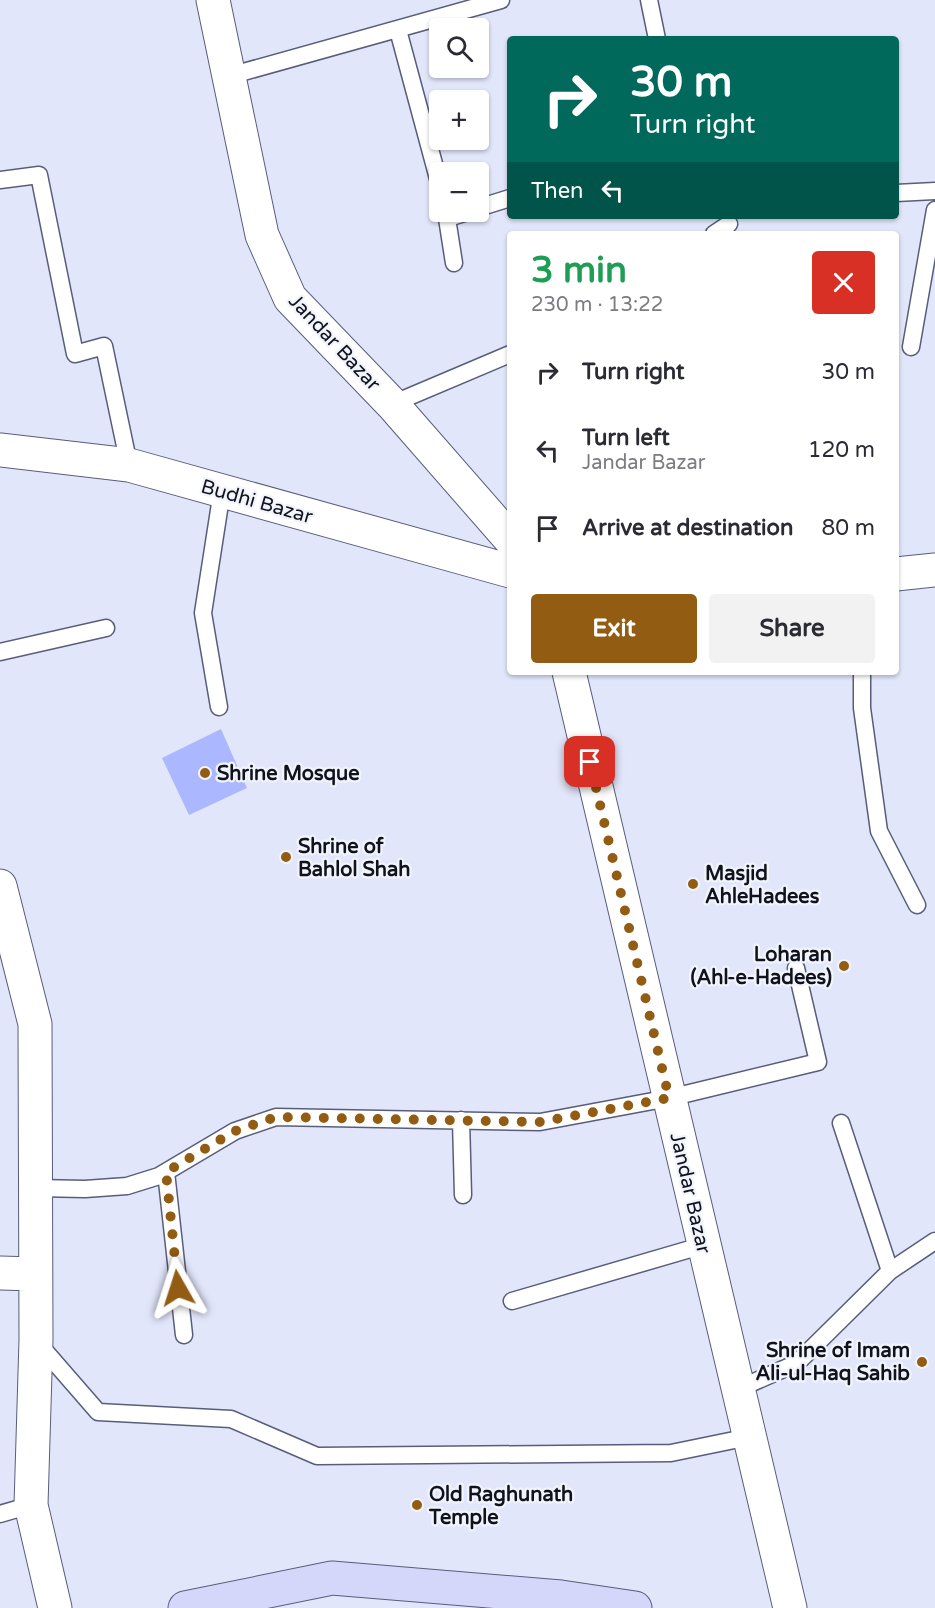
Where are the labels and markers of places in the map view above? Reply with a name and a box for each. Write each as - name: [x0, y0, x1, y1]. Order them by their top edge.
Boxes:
- pin: [564, 736, 615, 787]
- place label: Shrine Mosque: [217, 762, 360, 786]
- marker: Shrine Mosque: [198, 766, 212, 780]
- place label: Shrine of Bahlol Shah: [298, 835, 410, 882]
- marker: Shrine of Bahlol Shah: [279, 850, 293, 864]
- place label: Masjid AhleHadees: [705, 862, 820, 909]
- marker: Masjid AhleHadees: [686, 877, 700, 891]
- place label: Loharan (Ahl-e-Hadees): [691, 943, 832, 990]
- marker: Loharan (Ahl-e-Hadees): [837, 959, 851, 973]
- place label: Shrine of Imam Ali-ul-Haq Sahib: [755, 1339, 910, 1386]
- marker: Shrine of Imam Ali-ul-Haq Sahib: [915, 1355, 929, 1369]
- place label: Old Raghunath Temple: [428, 1483, 573, 1530]
- marker: Old Raghunath Temple: [410, 1498, 424, 1512]

